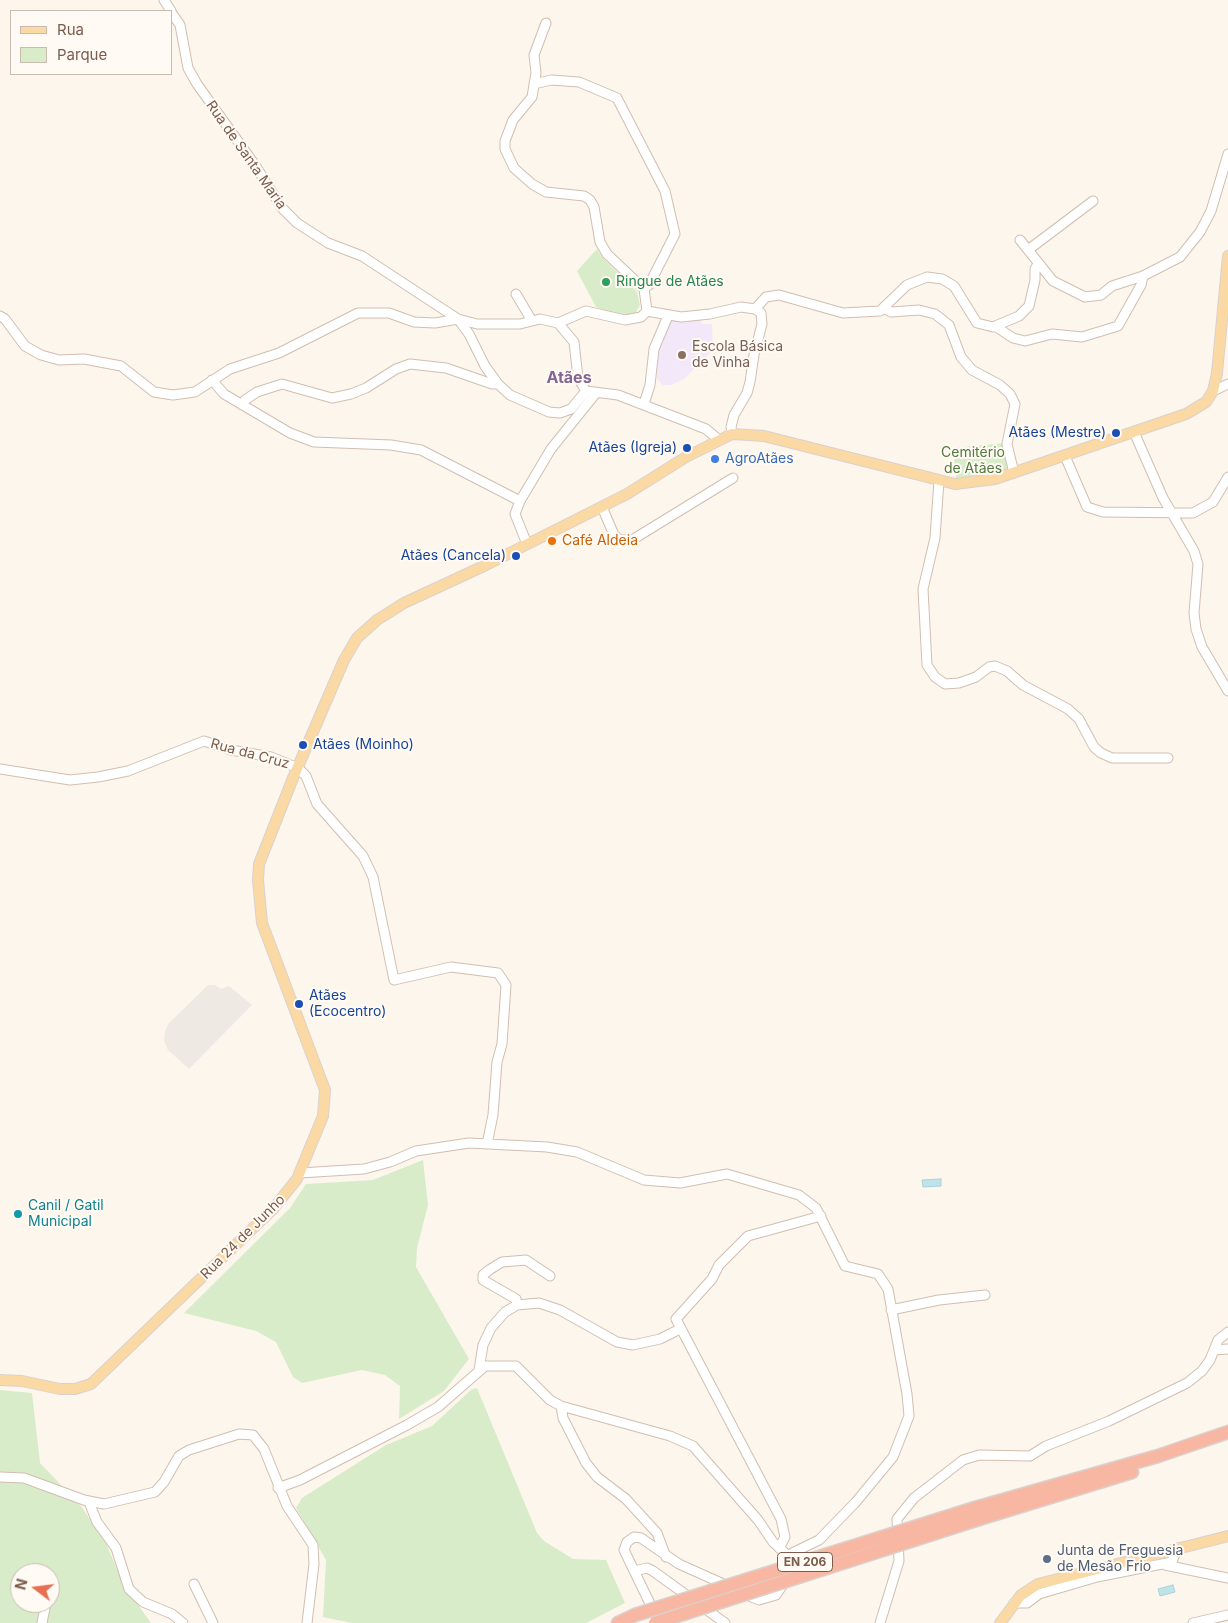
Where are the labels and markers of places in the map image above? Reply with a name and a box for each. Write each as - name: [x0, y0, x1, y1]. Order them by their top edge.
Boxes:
- place label: Ringue de Atães: [616, 274, 724, 290]
- marker: Ringue de Atães: [600, 276, 612, 288]
- place label: Escola Básica de Vinha: [692, 339, 783, 372]
- marker: Escola Básica de Vinha: [676, 349, 688, 361]
- place label: Atães (Mestre): [1009, 425, 1106, 441]
- marker: Atães (Mestre): [1110, 427, 1122, 439]
- place label: Atães (Igreja): [589, 440, 677, 456]
- marker: Atães (Igreja): [681, 442, 693, 454]
- place label: AgroAtães: [725, 451, 794, 467]
- marker: AgroAtães: [709, 453, 721, 465]
- place label: Café Aldeia: [562, 533, 638, 549]
- marker: Café Aldeia: [546, 535, 558, 547]
- place label: Atães (Cancela): [401, 548, 506, 564]
- marker: Atães (Cancela): [510, 550, 522, 562]
- place label: Atães (Moinho): [313, 737, 414, 753]
- marker: Atães (Moinho): [297, 739, 309, 751]
- place label: Atães (Ecocentro): [309, 988, 386, 1020]
- marker: Atães (Ecocentro): [293, 998, 305, 1010]
- place label: Canil / Gatil Municipal: [28, 1198, 104, 1230]
- marker: Canil / Gatil Municipal: [12, 1208, 24, 1220]
- place label: Junta de Freguesia de Mesão Frio: [1057, 1543, 1183, 1575]
- marker: Junta de Freguesia de Mesão Frio: [1041, 1553, 1053, 1565]

